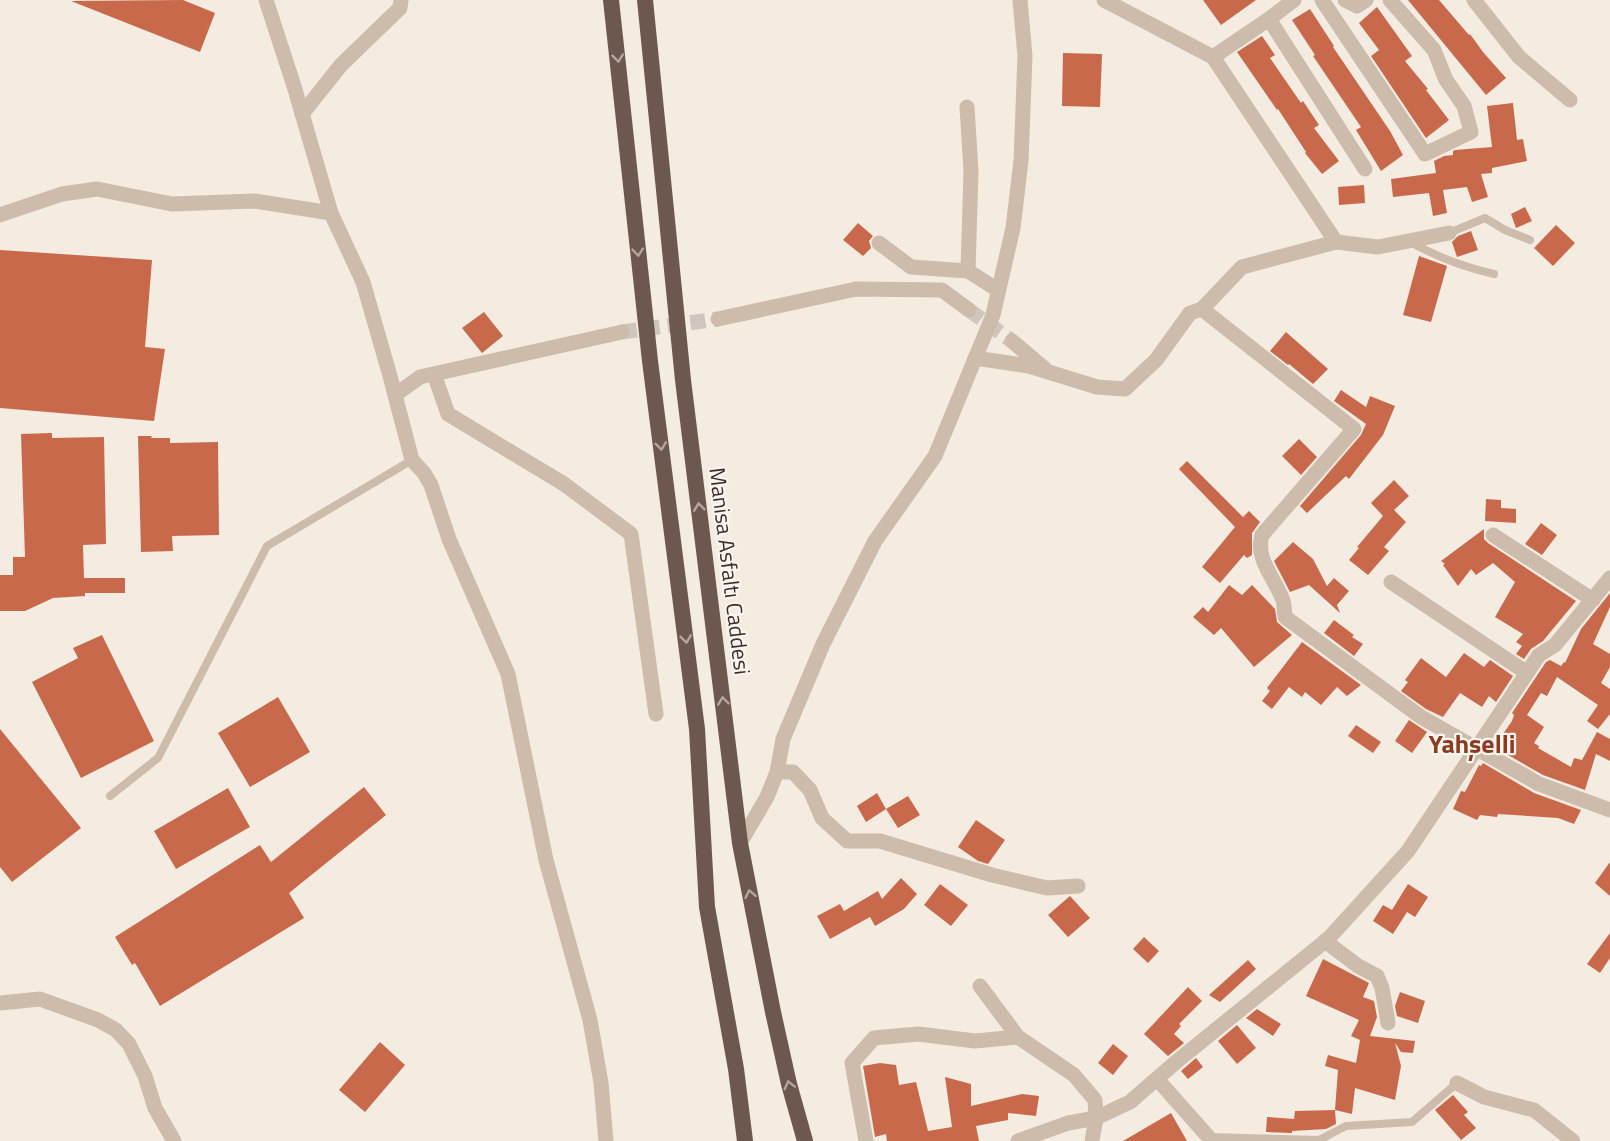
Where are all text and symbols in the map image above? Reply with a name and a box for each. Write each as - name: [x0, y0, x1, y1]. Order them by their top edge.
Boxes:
- one-way arrow: [611, 54, 624, 63]
- one-way arrow: [632, 247, 644, 257]
- one-way arrow: [654, 441, 667, 450]
- street label: Manisa Asfaltı Caddesi: [700, 465, 760, 677]
- one-way arrow: [694, 503, 706, 512]
- one-way arrow: [679, 635, 691, 644]
- one-way arrow: [718, 696, 730, 705]
- district label: Yahşelli: [1429, 724, 1515, 763]
- one-way arrow: [744, 889, 757, 899]
- one-way arrow: [784, 1080, 797, 1090]

